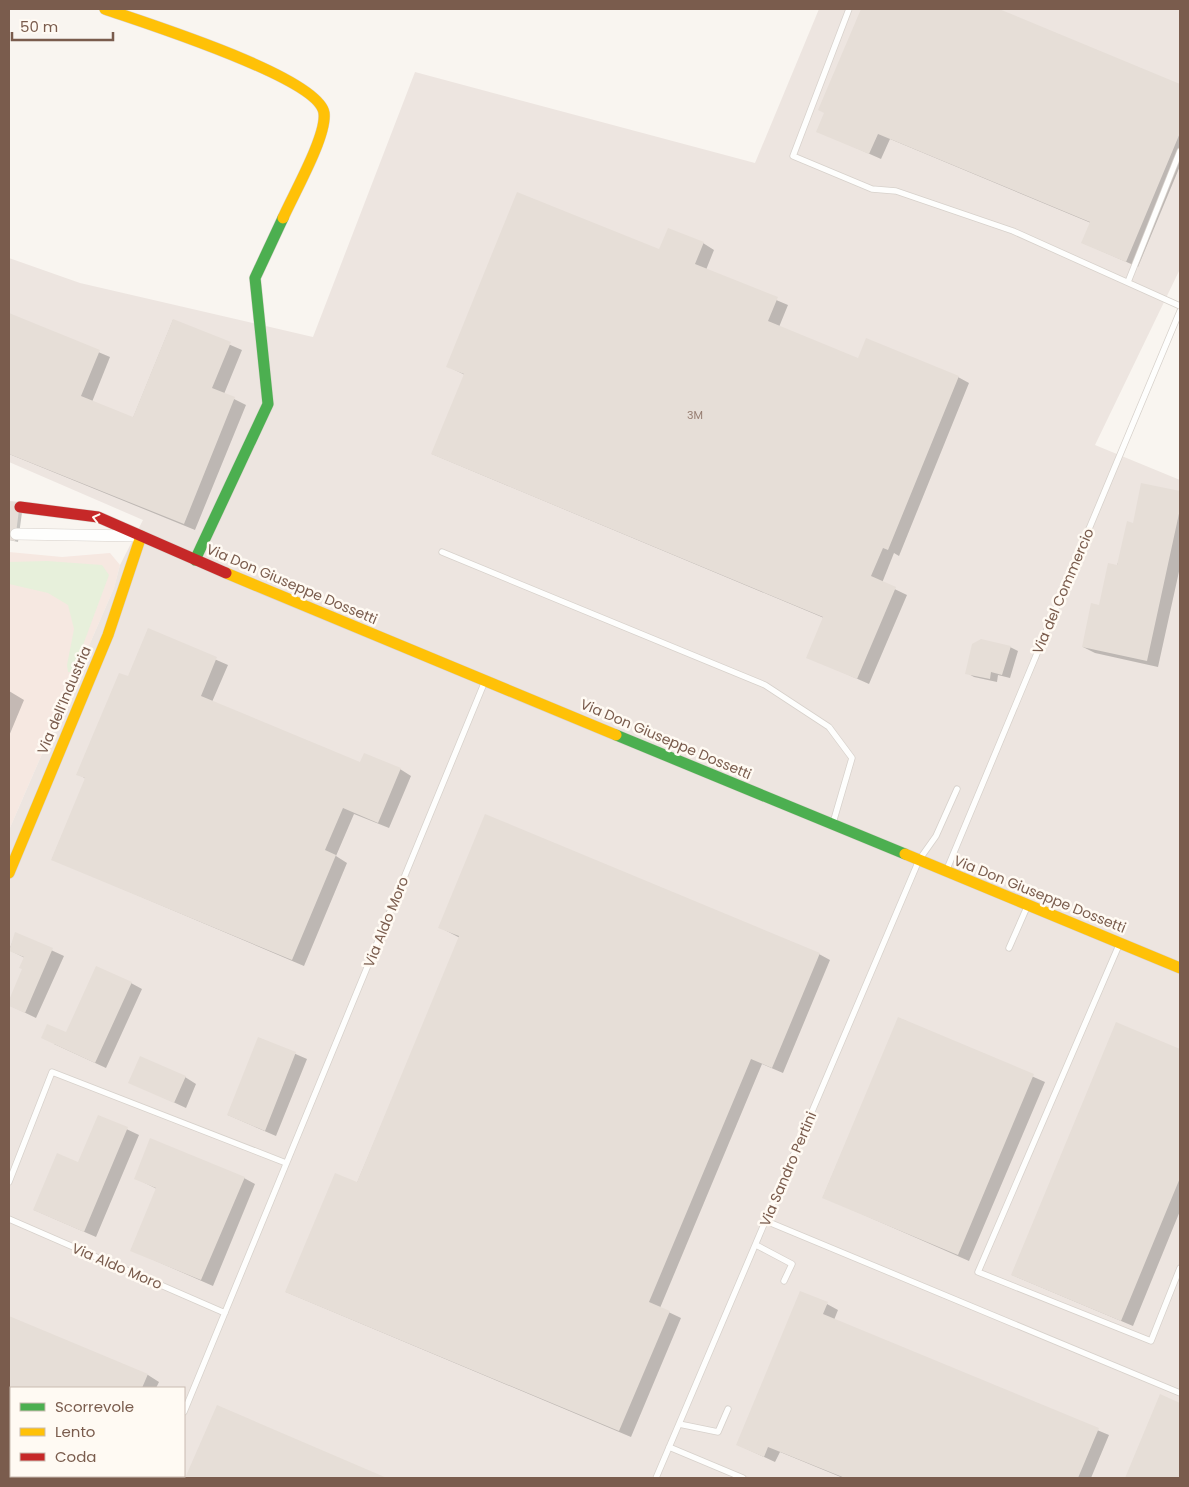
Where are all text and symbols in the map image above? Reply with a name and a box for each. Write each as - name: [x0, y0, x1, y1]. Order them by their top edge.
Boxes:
- scale bar: [12, 10, 114, 42]
- text: 50 m: [20, 16, 58, 37]
- house number: 3M: [687, 407, 703, 423]
- one-way arrow: [92, 513, 100, 524]
- street label: Via del Commercio: [1027, 525, 1099, 657]
- street label: Via Don Giuseppe Dossetti: [203, 539, 381, 629]
- street label: Via dell’Industria: [32, 643, 96, 757]
- street label: Via Don Giuseppe Dossetti: [577, 694, 755, 784]
- street label: Via Don Giuseppe Dossetti: [951, 850, 1129, 938]
- street label: Via Aldo Moro: [359, 874, 413, 970]
- street label: Via Sandro Pertini: [755, 1108, 821, 1230]
- street label: Via Aldo Moro: [69, 1238, 165, 1294]
- legend: [10, 1387, 185, 1477]
- text: Scorrevole: [55, 1396, 134, 1417]
- text: Lento: [55, 1421, 95, 1442]
- text: Coda: [55, 1446, 96, 1467]

